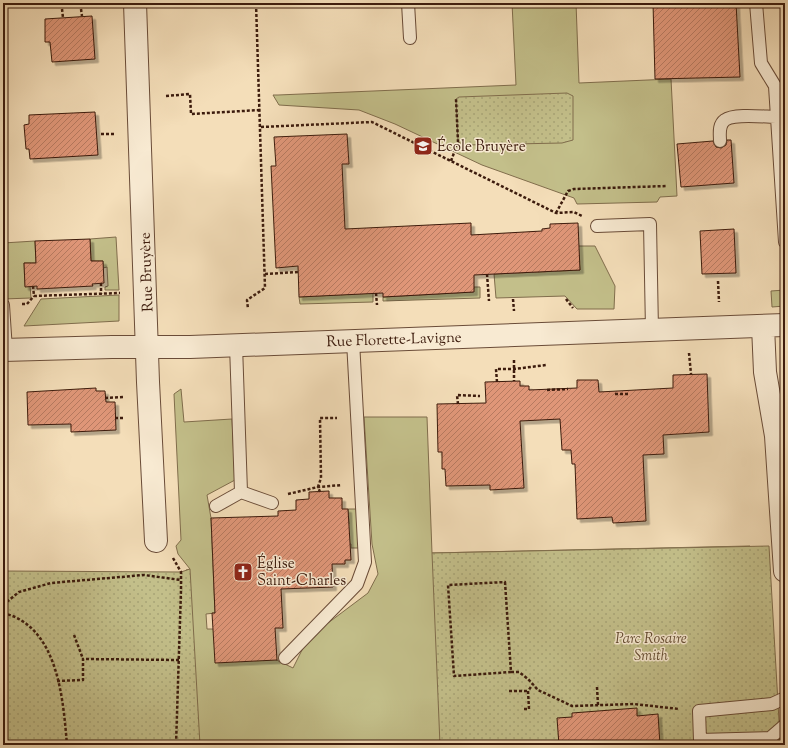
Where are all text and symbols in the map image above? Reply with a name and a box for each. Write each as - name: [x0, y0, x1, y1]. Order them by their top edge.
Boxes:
- school or university icon: École Bruyère: [412, 135, 434, 157]
- place label: École Bruyère: [437, 136, 526, 158]
- street label: Rue Bruyère: [136, 232, 159, 312]
- street label: Rue Florette-Lavigne: [326, 328, 462, 353]
- place label: Église Saint-Charles: [257, 553, 346, 592]
- church icon: Église Saint-Charles: [232, 561, 254, 583]
- park label: Parc Rosaire Smith: [615, 629, 687, 667]

